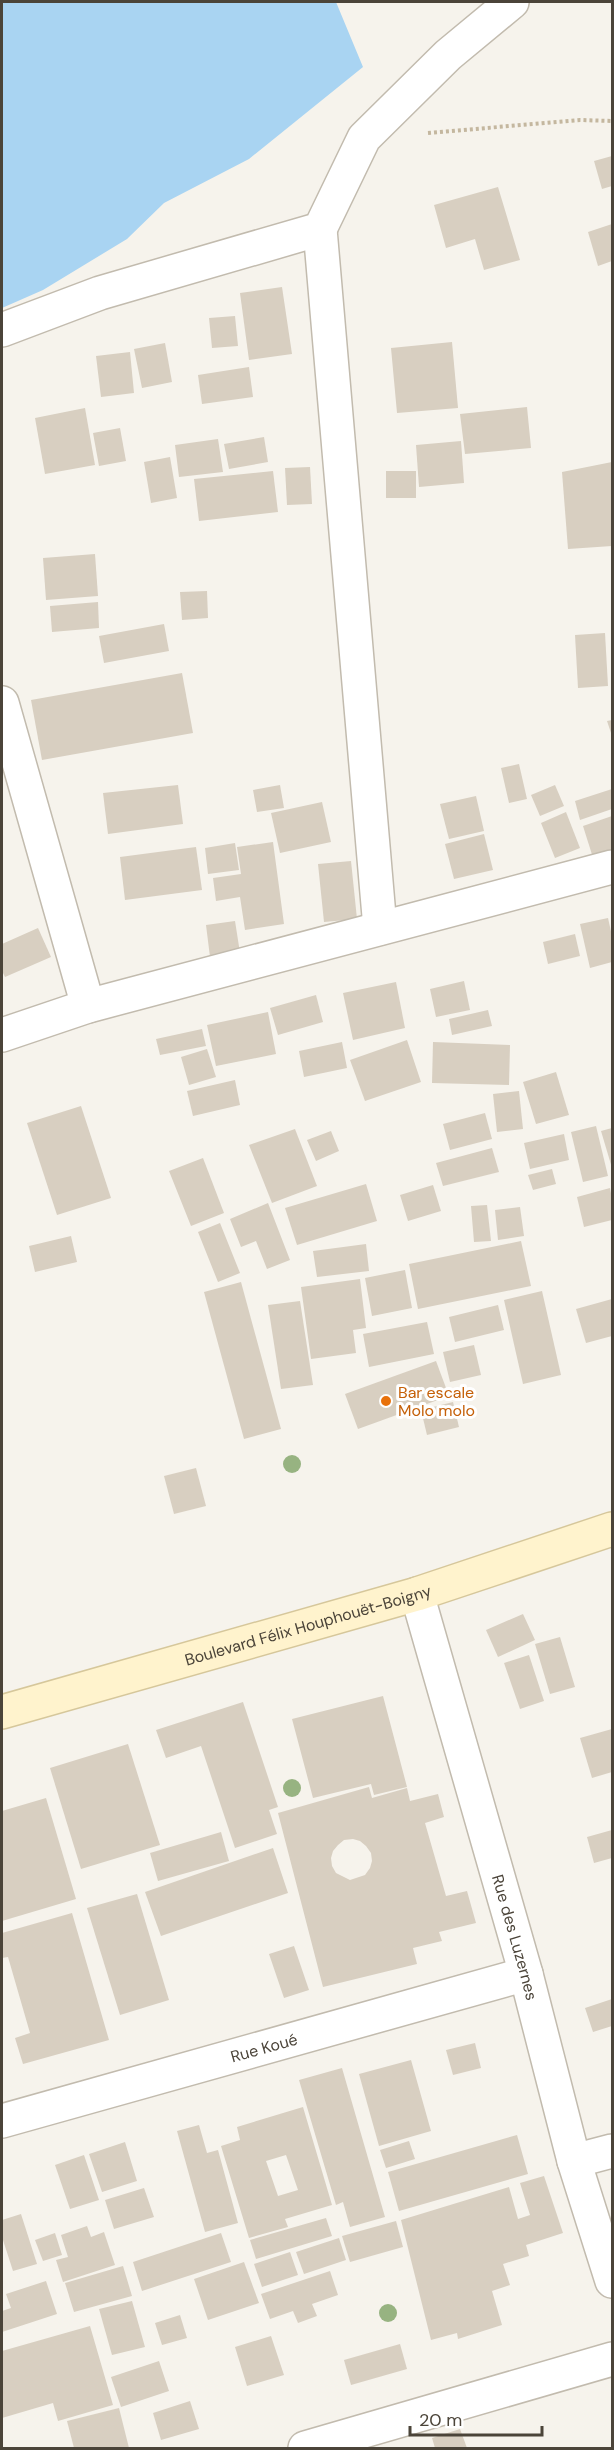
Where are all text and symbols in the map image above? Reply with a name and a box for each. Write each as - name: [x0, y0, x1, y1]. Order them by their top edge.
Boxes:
- place label: Bar escale Molo molo: [398, 1382, 475, 1421]
- marker: Bar escale Molo molo: [379, 1394, 393, 1408]
- street label: Boulevard Félix Houphouët-Boigny: [182, 1580, 434, 1671]
- street label: Rue des Luzernes: [487, 1872, 542, 2002]
- street label: Rue Koué: [228, 2029, 300, 2067]
- scale bar: [410, 2399, 542, 2437]
- text: 20 m: [419, 2408, 462, 2432]

